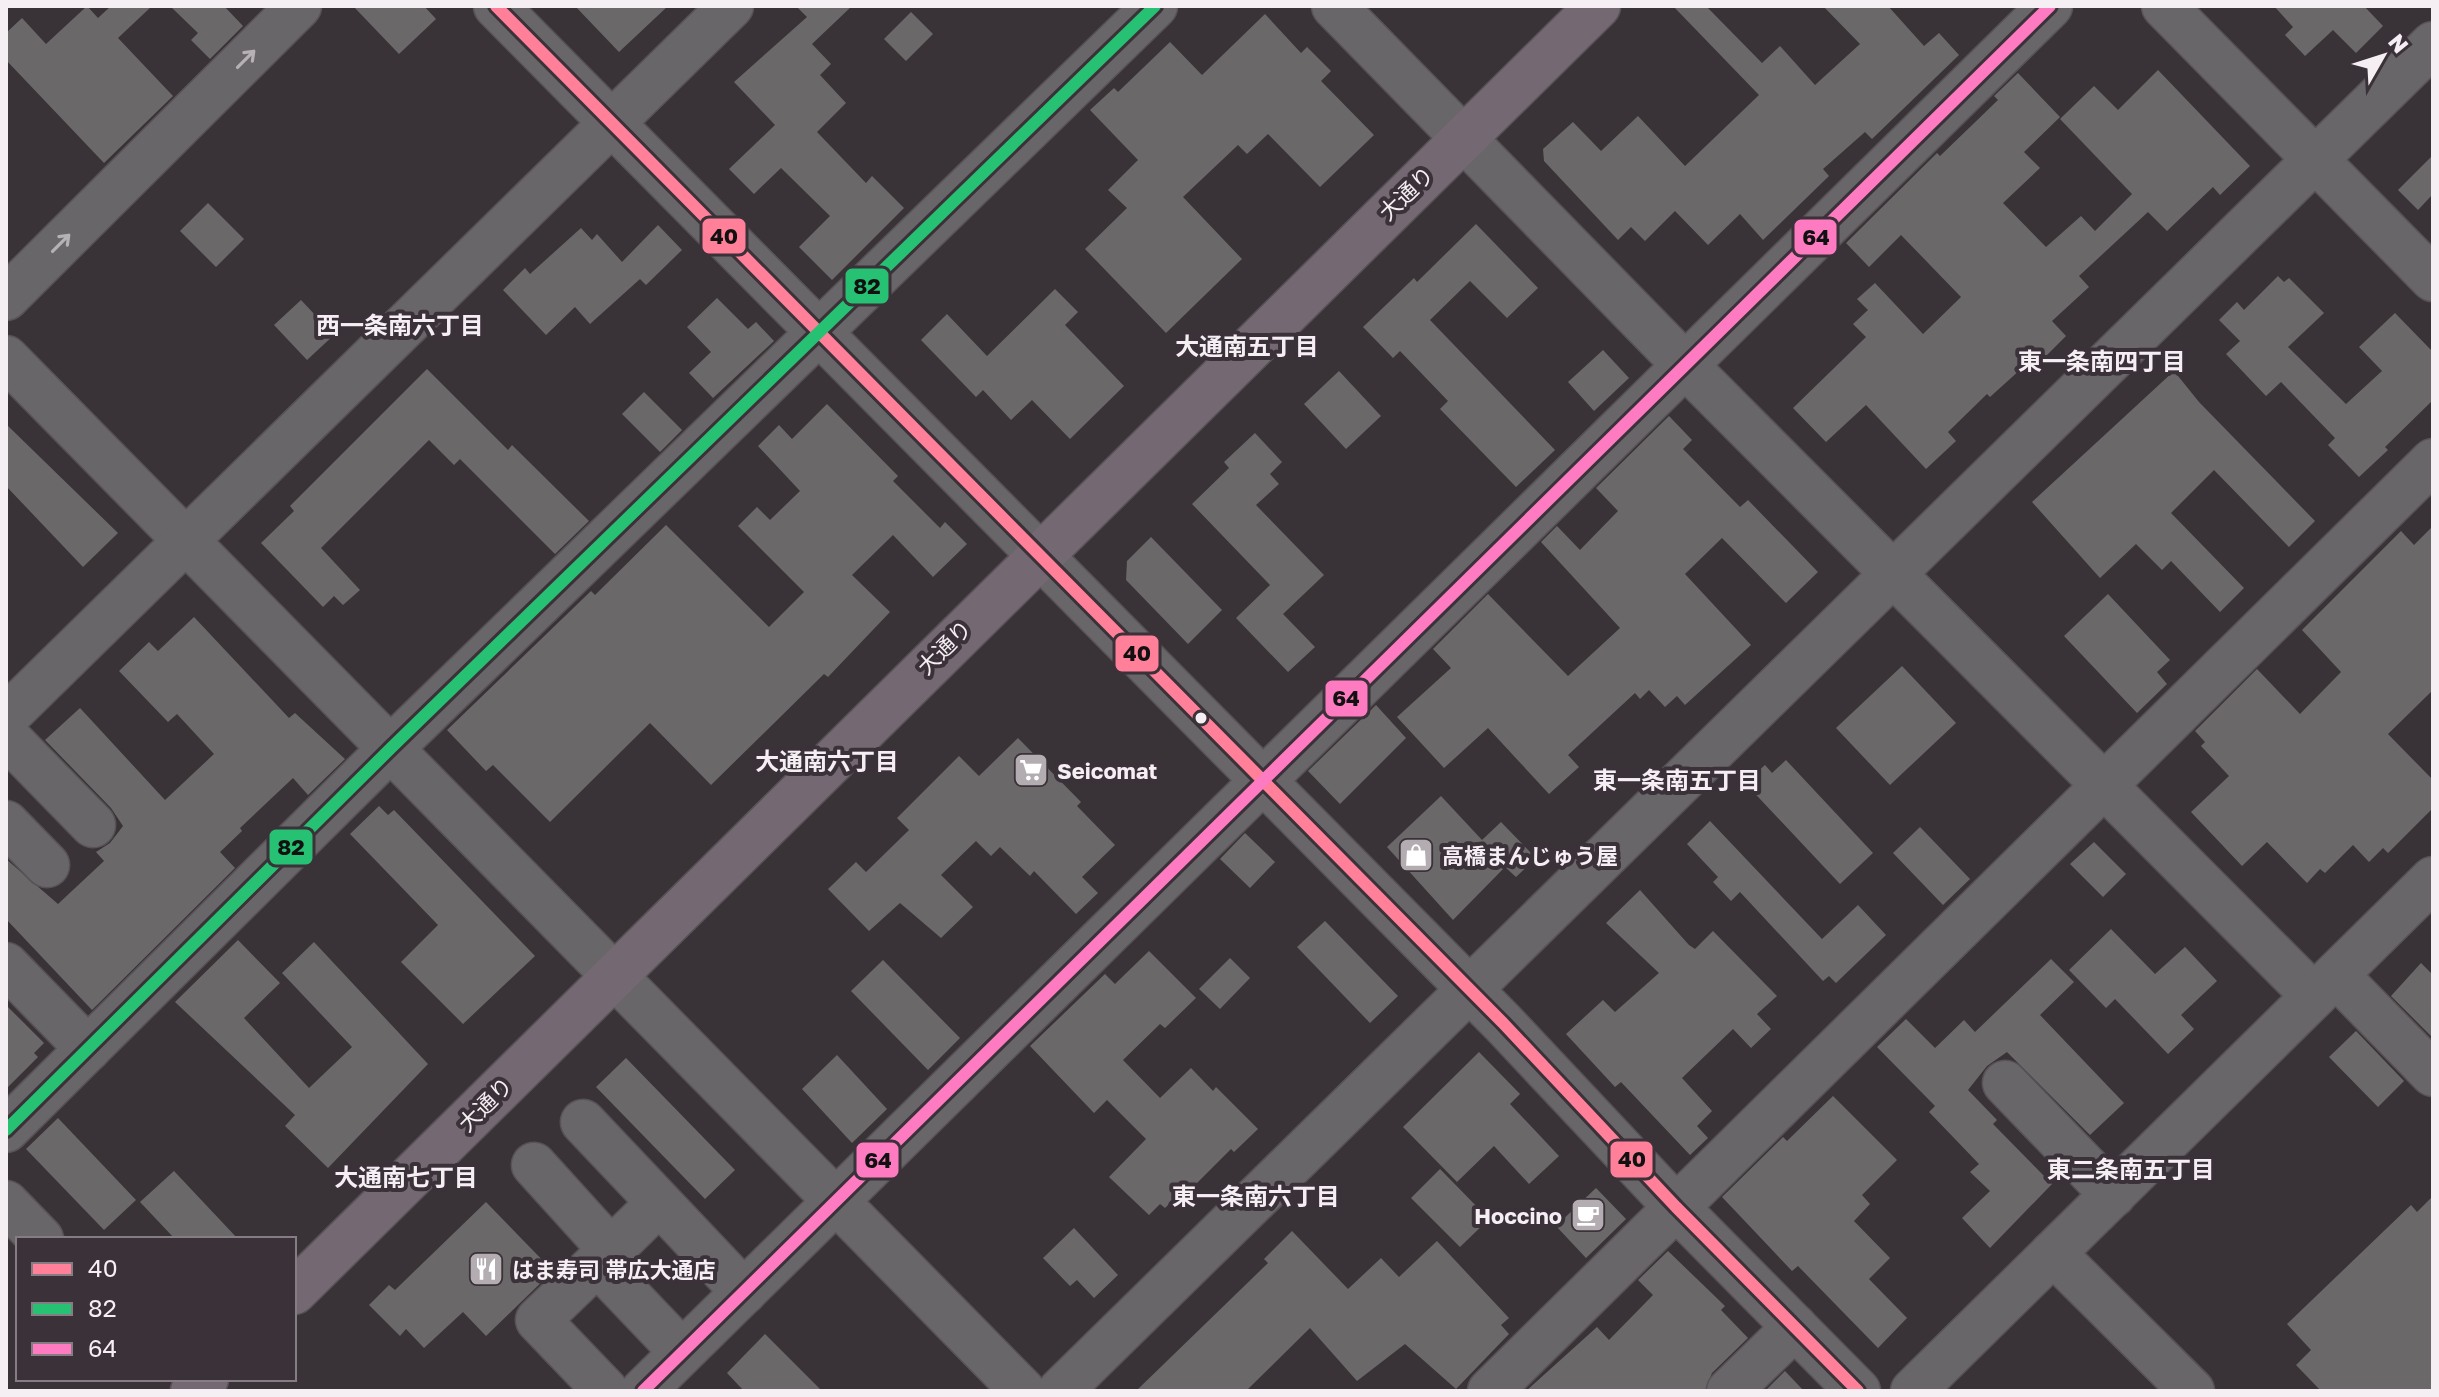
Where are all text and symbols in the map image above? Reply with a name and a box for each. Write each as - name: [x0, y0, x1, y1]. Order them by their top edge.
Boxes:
- north arrow: [2343, 16, 2423, 96]
- text: N: [2383, 28, 2415, 58]
- one-way arrow: [236, 50, 255, 69]
- street label: 大通り: [1373, 160, 1439, 226]
- line badge: 40: [701, 217, 747, 255]
- line badge: 64: [1793, 218, 1838, 256]
- text: 40: [710, 222, 738, 249]
- text: 64: [1802, 223, 1830, 250]
- one-way arrow: [51, 233, 71, 252]
- line badge: 82: [844, 267, 890, 305]
- text: 82: [853, 272, 881, 299]
- district label: 西一条南六丁目: [316, 310, 484, 339]
- district label: 大通南五丁目: [1175, 331, 1319, 360]
- district label: 東一条南四丁目: [2018, 346, 2186, 375]
- street label: 大通り: [911, 614, 977, 680]
- line badge: 40: [1114, 634, 1160, 673]
- text: 40: [1123, 639, 1151, 666]
- line badge: 64: [1324, 679, 1369, 718]
- text: 64: [1332, 684, 1360, 711]
- unlabelled marker: [1193, 710, 1209, 726]
- district label: 大通南六丁目: [755, 746, 899, 775]
- supermarket icon: Seicomat: [1012, 751, 1050, 789]
- place label: Seicomat: [1057, 757, 1158, 784]
- district label: 東一条南五丁目: [1593, 765, 1761, 794]
- line badge: 82: [268, 828, 314, 866]
- text: 82: [277, 833, 305, 860]
- shop icon: 高橋まんじゅう屋: [1397, 836, 1435, 874]
- place label: 高橋まんじゅう屋: [1442, 842, 1618, 869]
- street label: 大通り: [452, 1071, 518, 1137]
- line badge: 40: [1609, 1140, 1654, 1179]
- line badge: 64: [855, 1141, 900, 1179]
- text: 40: [1618, 1145, 1646, 1172]
- text: 64: [864, 1146, 892, 1173]
- district label: 東二条南五丁目: [2047, 1154, 2215, 1183]
- district label: 大通南七丁目: [334, 1162, 478, 1191]
- district label: 東一条南六丁目: [1172, 1181, 1340, 1210]
- cafe icon: Hoccino: [1569, 1196, 1607, 1234]
- place label: Hoccino: [1474, 1202, 1562, 1229]
- legend: [16, 1237, 296, 1381]
- restaurant icon: はま寿司 帯広大通店: [467, 1250, 505, 1288]
- text: 40: [88, 1253, 118, 1282]
- place label: はま寿司 帯広大通店: [512, 1256, 716, 1283]
- text: 82: [88, 1293, 117, 1322]
- text: 64: [88, 1333, 117, 1362]

